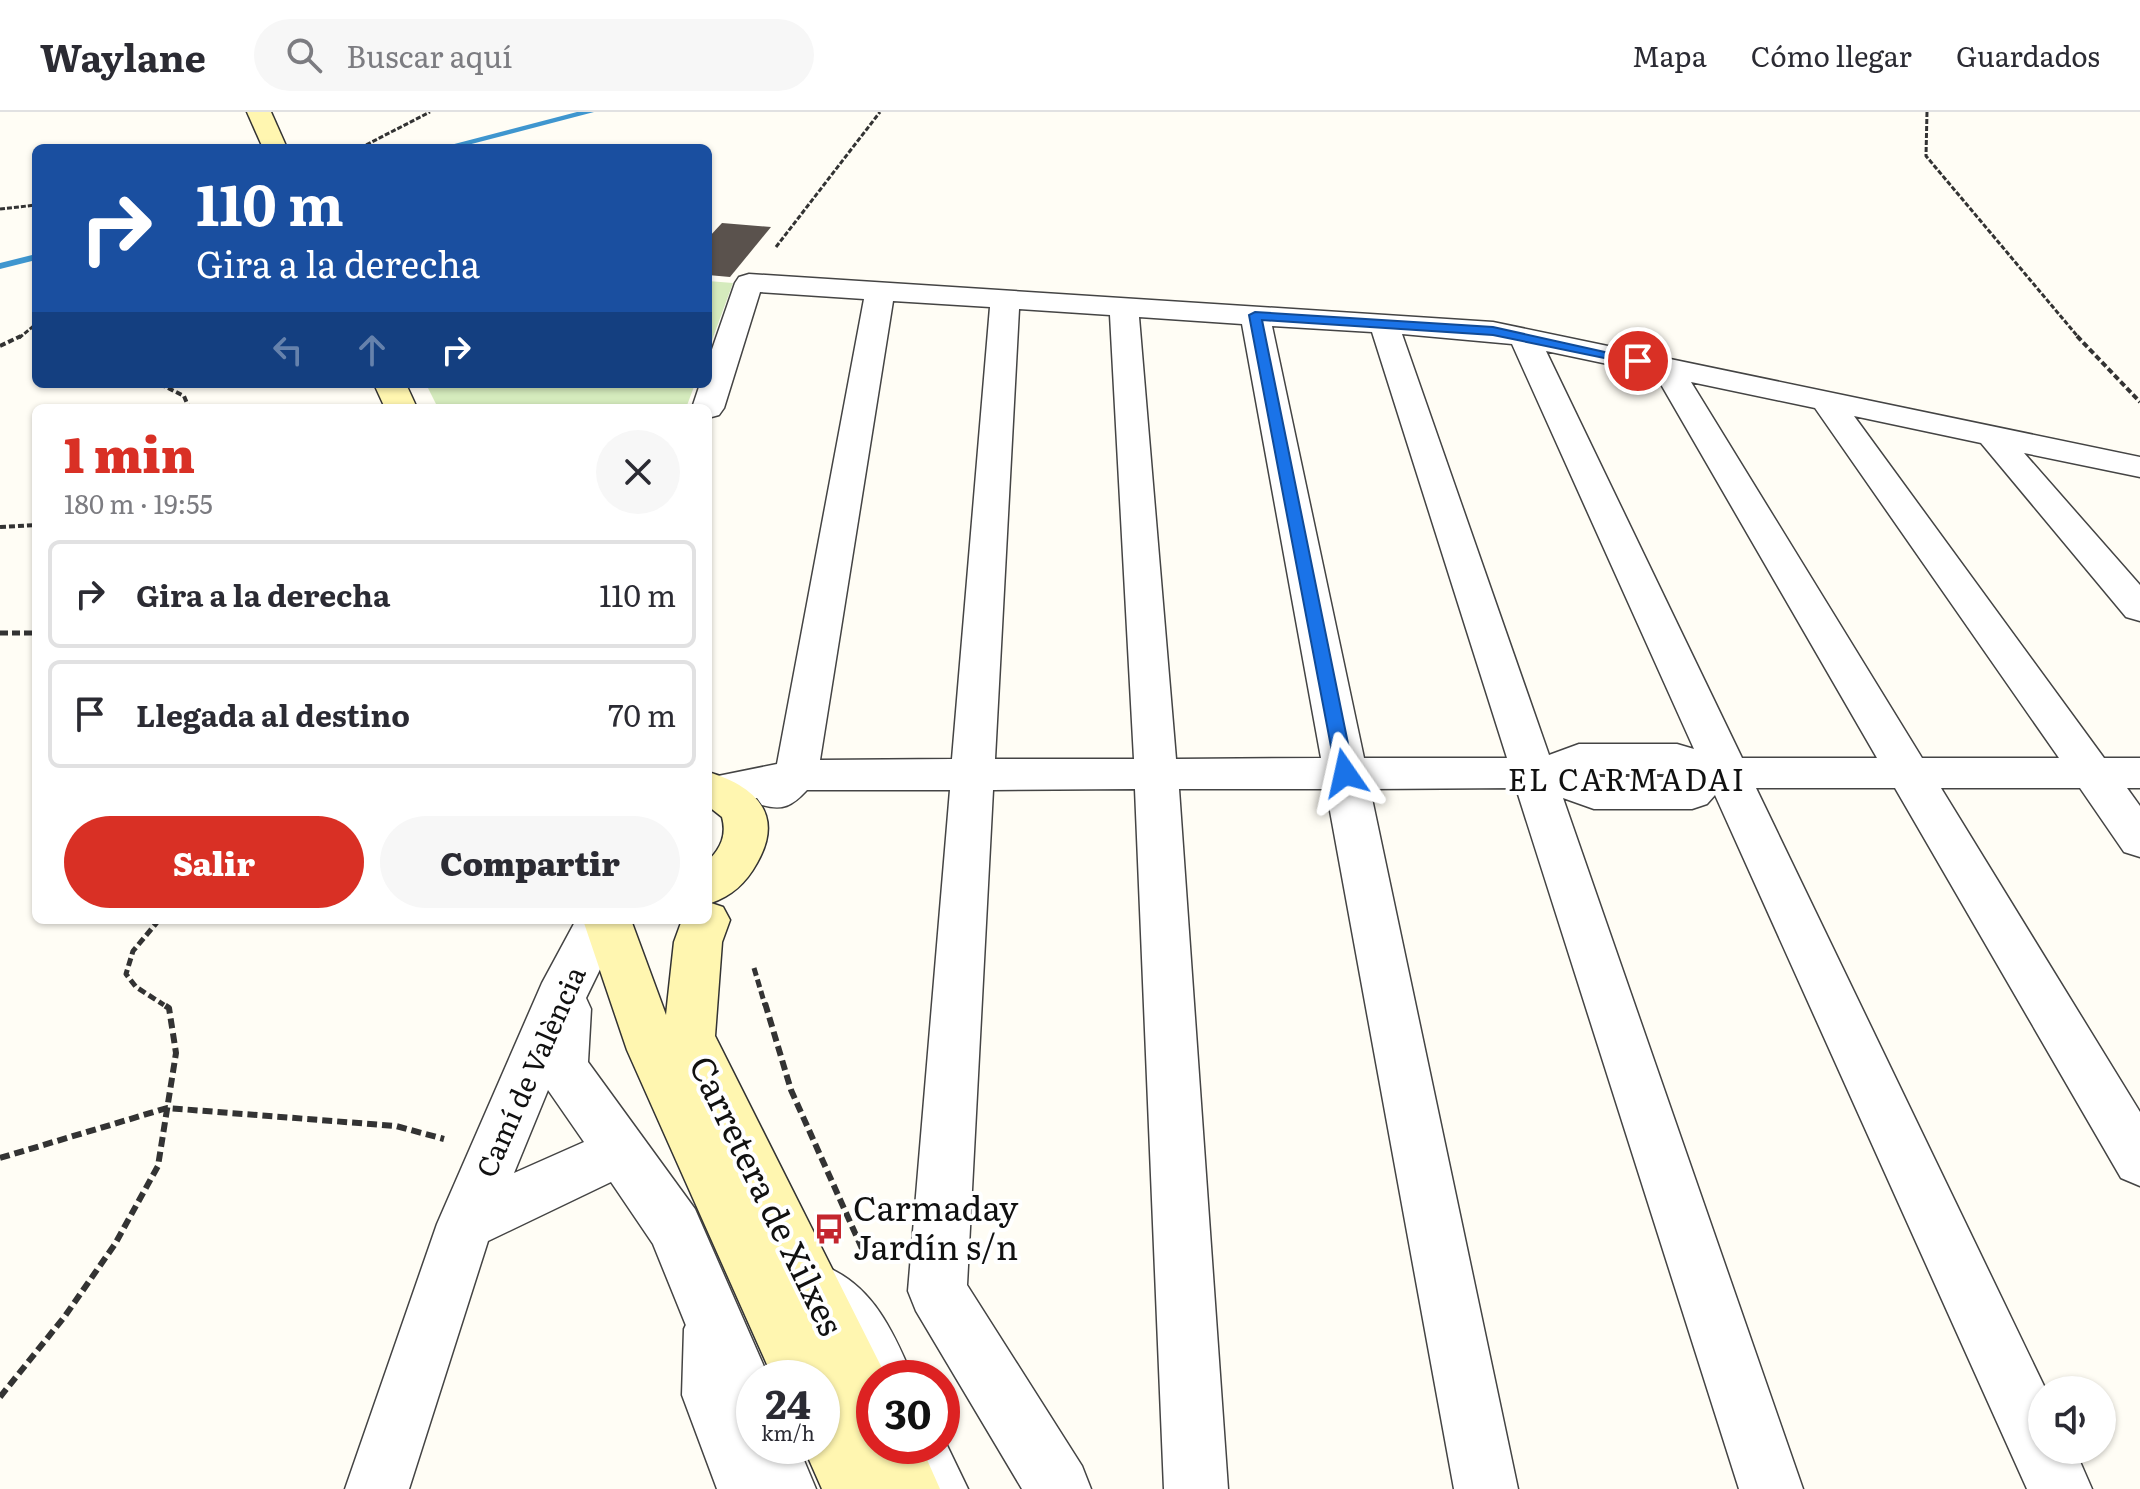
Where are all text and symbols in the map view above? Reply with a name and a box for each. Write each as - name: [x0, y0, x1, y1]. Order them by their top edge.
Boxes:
- search box: [254, 19, 814, 91]
- text: Waylane: [40, 27, 206, 84]
- icon: search: [282, 33, 326, 77]
- text: Buscar aquí: [346, 33, 512, 77]
- text: Mapa: [1632, 34, 1707, 76]
- text: Cómo llegar: [1751, 34, 1912, 76]
- text: Guardados: [1956, 34, 2100, 76]
- text: 110 m: [196, 160, 344, 243]
- icon: right: [64, 176, 168, 280]
- text: Gira a la derecha: [196, 236, 480, 289]
- pin: [1604, 327, 1672, 395]
- icon: left: [266, 328, 310, 372]
- icon: ahead: [350, 328, 394, 372]
- icon: right: [434, 328, 478, 372]
- icon: arrive: [1616, 339, 1660, 383]
- text: 1 min: [64, 417, 195, 488]
- button: close: [596, 430, 680, 514]
- text: 180 m · 19:55: [64, 483, 213, 522]
- icon: right: [68, 572, 112, 616]
- text: Gira a la derecha: [136, 572, 390, 616]
- text: 110 m: [599, 572, 676, 616]
- icon: arrive: [68, 692, 112, 736]
- text: Llegada al destino: [136, 692, 410, 736]
- text: 70 m: [608, 692, 676, 736]
- position arrow: [1303, 731, 1387, 815]
- district label: EL CARMADAI: [1508, 756, 1746, 800]
- button: Salir: [64, 816, 364, 908]
- button: Compartir: [380, 816, 680, 908]
- street label: Camí de València: [464, 959, 595, 1183]
- street label: Carretera de Xilxes: [679, 1046, 858, 1343]
- place label: Carmaday Jardín s/n: [853, 1181, 1019, 1270]
- bus stop icon: Carmaday Jardín s/n: [812, 1212, 846, 1246]
- speed limit sign: 30: [856, 1360, 960, 1464]
- text: 24: [765, 1372, 811, 1431]
- map controls: [2028, 1376, 2116, 1464]
- button: sound: [2028, 1376, 2116, 1464]
- text: km/h: [761, 1417, 815, 1447]

